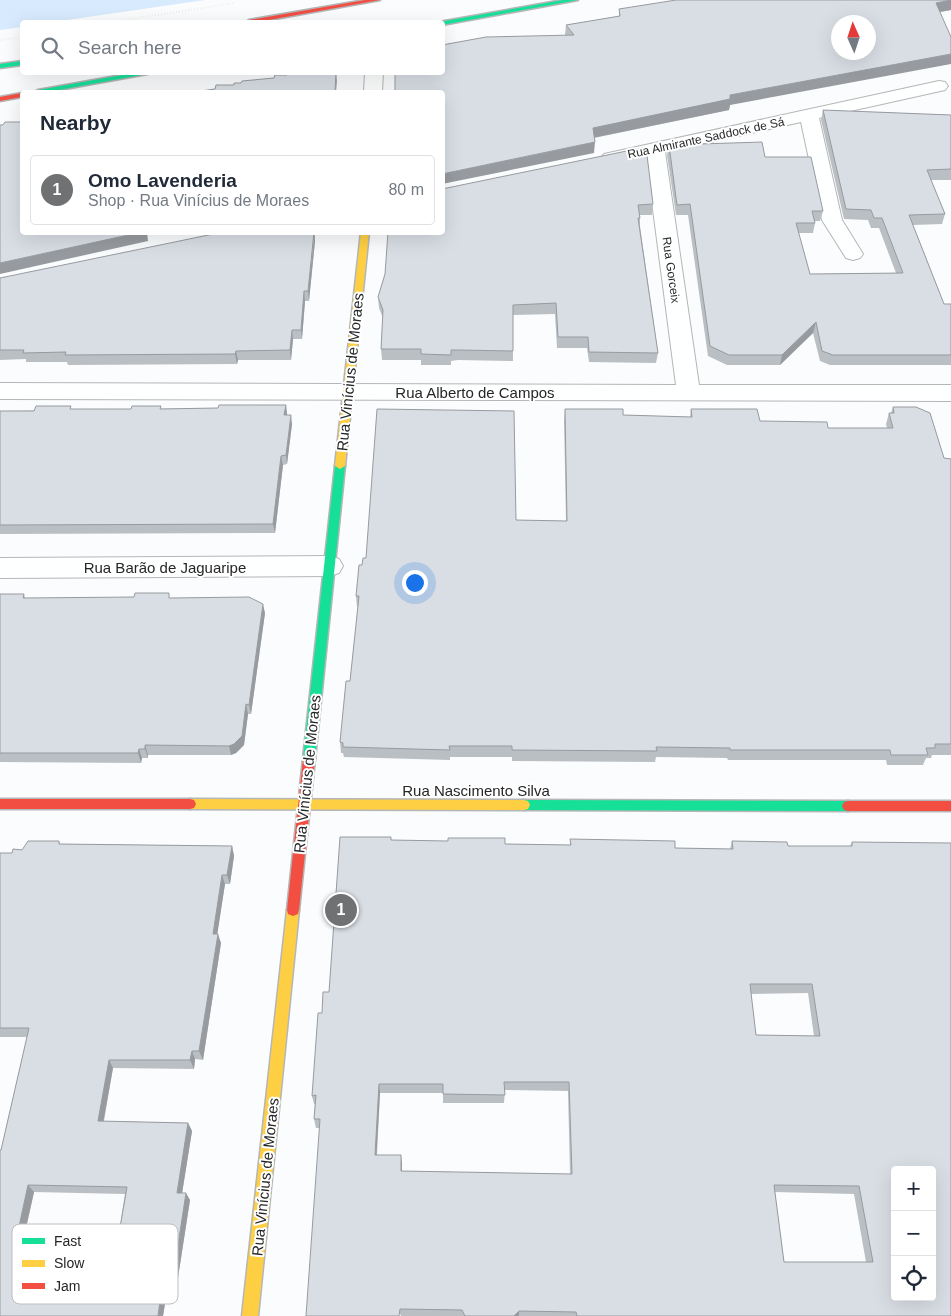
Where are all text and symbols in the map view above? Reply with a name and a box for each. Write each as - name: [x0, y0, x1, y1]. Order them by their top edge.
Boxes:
- north arrow: [831, 15, 876, 60]
- search box: [20, 20, 445, 75]
- icon: search: [38, 34, 66, 62]
- text: Search here: [78, 37, 182, 58]
- text: Nearby: [40, 111, 111, 134]
- street label: Rua Almirante Saddock de Sá: [626, 114, 786, 161]
- text: Omo Lavenderia: [88, 170, 237, 191]
- text: 1: [53, 181, 61, 198]
- text: 80 m: [388, 181, 424, 198]
- text: Shop · Rua Vinícius de Moraes: [88, 192, 309, 209]
- street label: Rua Gorceix: [659, 236, 683, 304]
- street label: Rua Vinícius de Moraes: [333, 292, 367, 452]
- street label: Rua Alberto de Campos: [395, 384, 555, 401]
- street label: Rua Barão de Jaguaripe: [84, 559, 246, 576]
- your location: [402, 570, 428, 596]
- street label: Rua Vinícius de Moraes: [290, 694, 324, 854]
- street label: Rua Nascimento Silva: [402, 782, 550, 799]
- pin: 1: [325, 891, 357, 929]
- street label: Rua Vinícius de Moraes: [248, 1097, 282, 1257]
- map controls: [891, 1166, 936, 1301]
- button: +: [891, 1166, 936, 1211]
- button: −: [891, 1211, 936, 1256]
- legend: [12, 1224, 178, 1304]
- text: Fast: [54, 1233, 81, 1249]
- text: Slow: [54, 1255, 85, 1271]
- button: locate: [891, 1256, 936, 1301]
- text: Jam: [54, 1278, 80, 1294]

